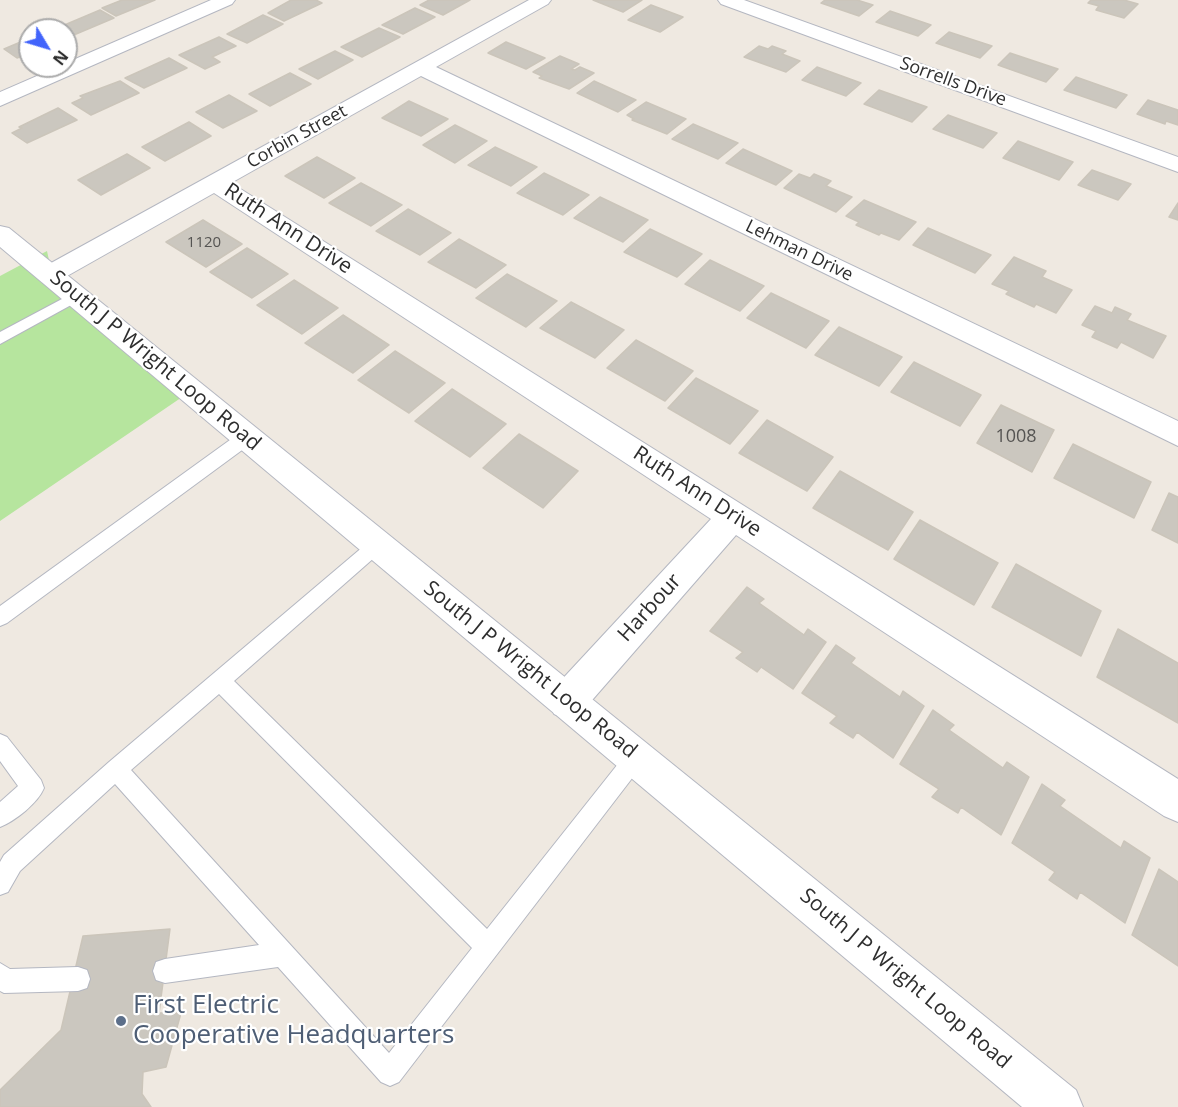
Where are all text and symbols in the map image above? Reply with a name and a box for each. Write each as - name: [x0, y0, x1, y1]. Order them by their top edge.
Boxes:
- north arrow: [18, 18, 78, 78]
- text: N: [48, 46, 73, 70]
- street label: Sorrells Drive: [897, 53, 1009, 111]
- street label: Corbin Street: [243, 101, 351, 173]
- street label: Ruth Ann Drive: [219, 178, 357, 280]
- street label: Lehman Drive: [742, 216, 856, 286]
- house number: 1120: [187, 234, 221, 252]
- street label: South J P Wright Loop Road: [45, 265, 265, 457]
- house number: 1008: [995, 426, 1037, 448]
- street label: Ruth Ann Drive: [628, 441, 766, 543]
- street label: Harbour: [613, 569, 687, 647]
- street label: South J P Wright Loop Road: [418, 576, 642, 764]
- street label: South J P Wright Loop Road: [795, 883, 1015, 1075]
- place label: First Electric Cooperative Headquarters: [133, 990, 454, 1052]
- marker: First Electric Cooperative Headquarters: [114, 1014, 128, 1028]

